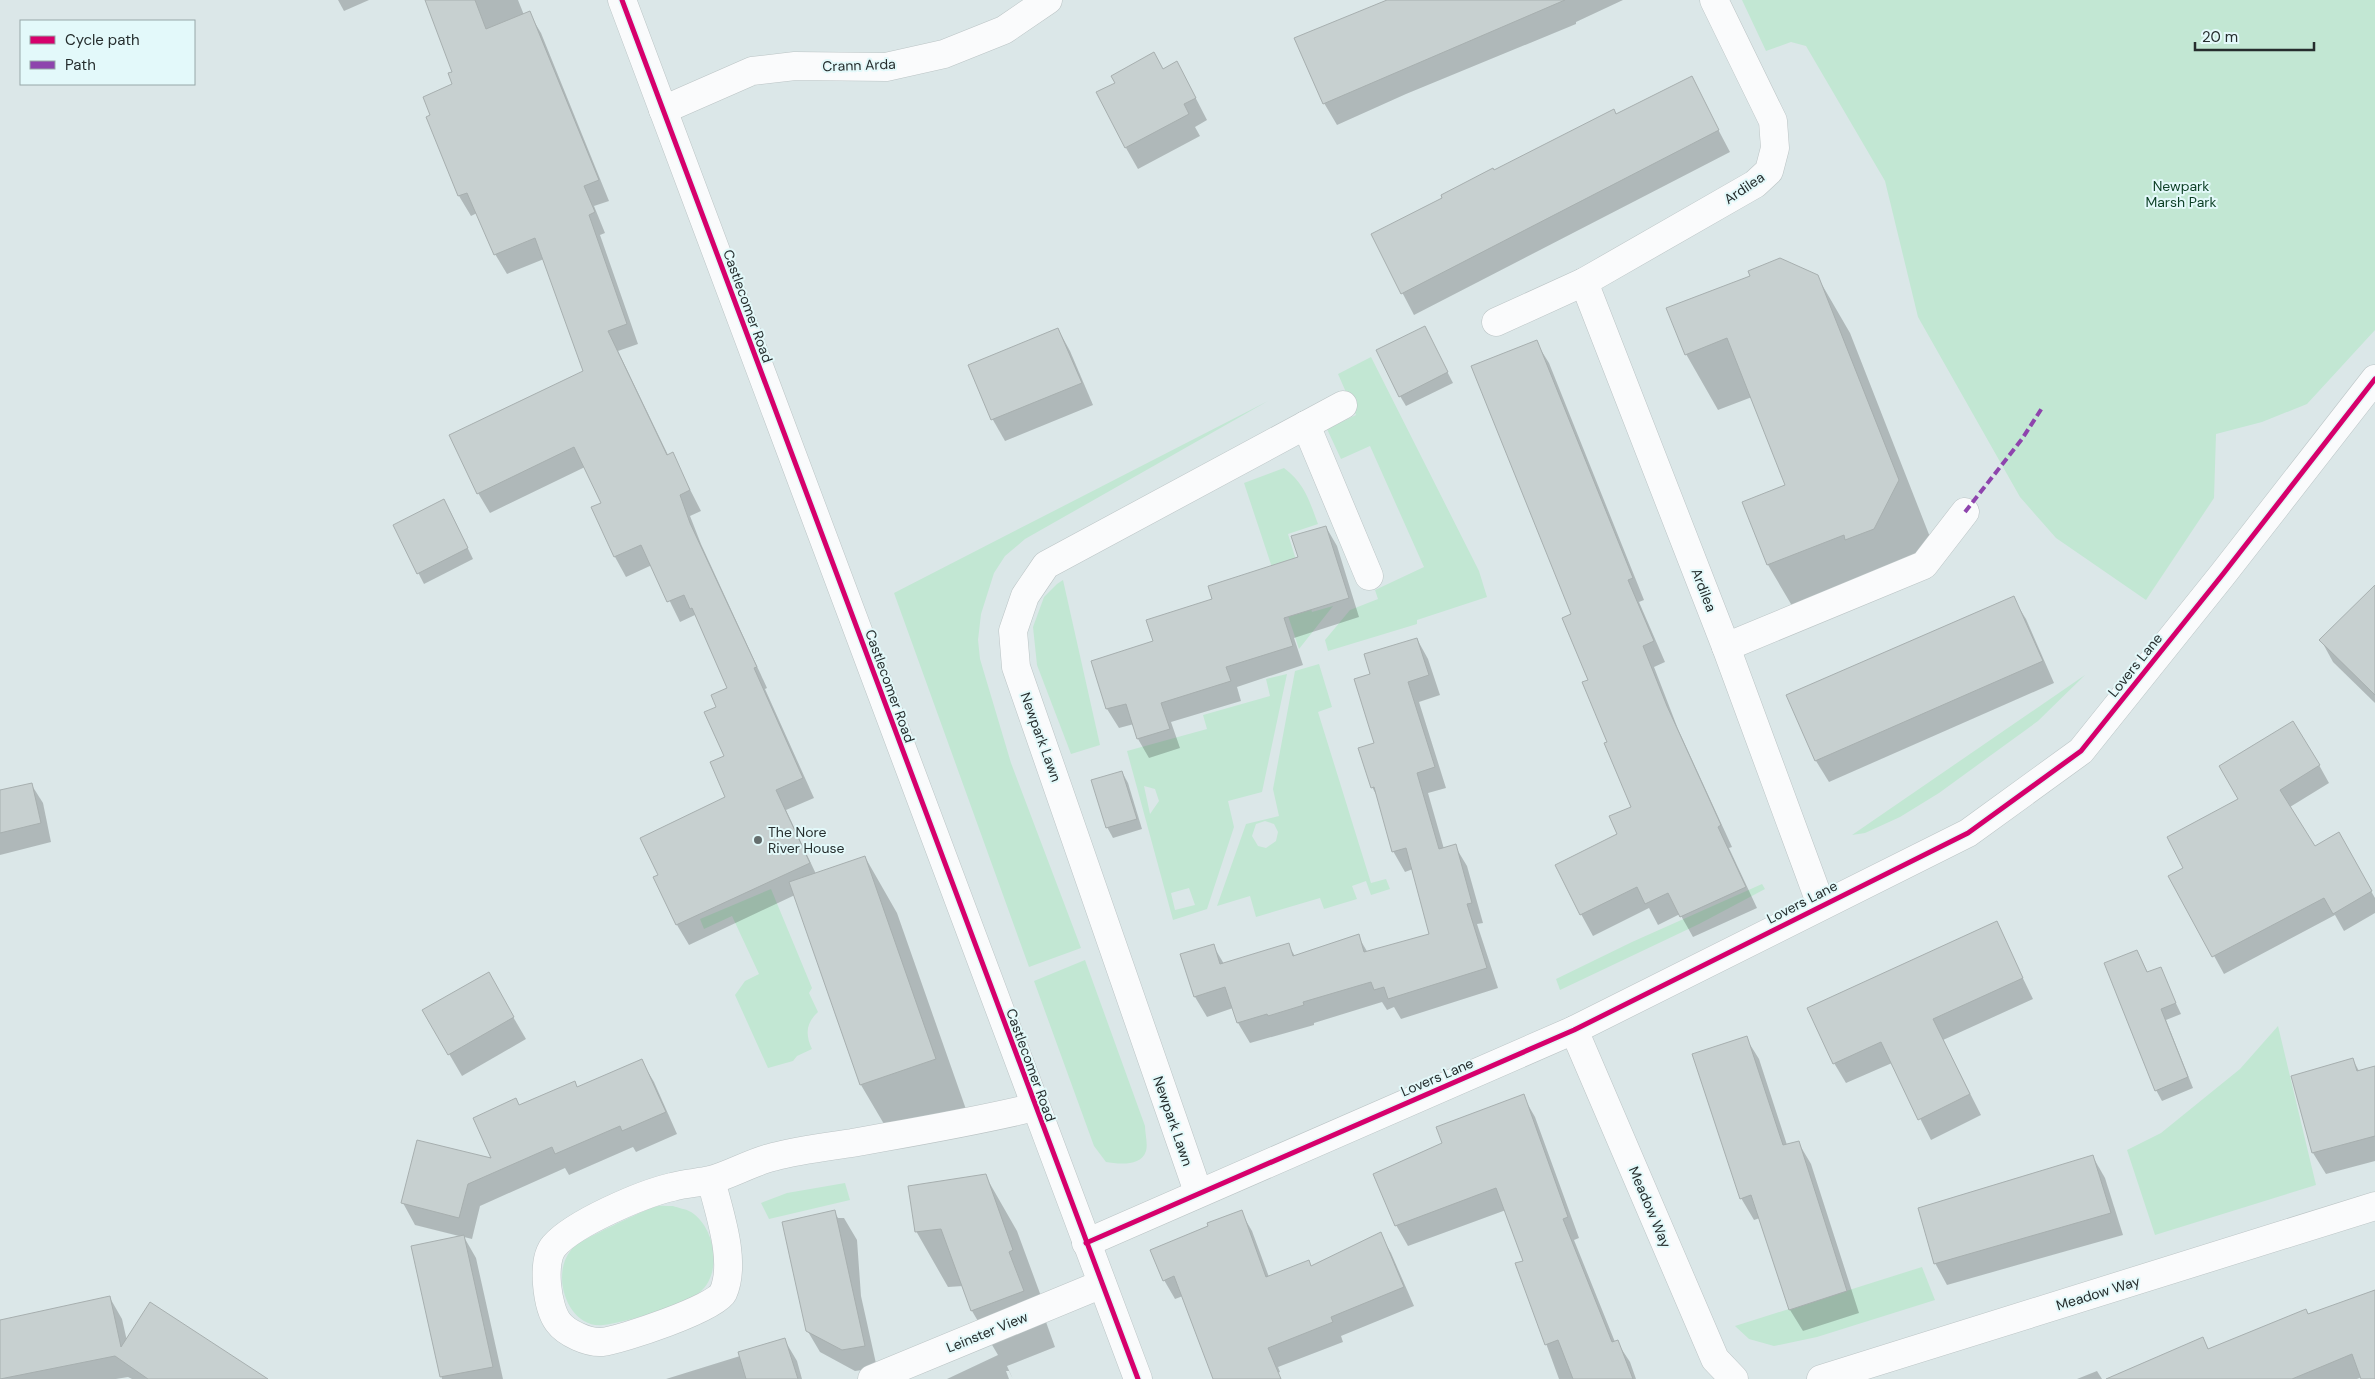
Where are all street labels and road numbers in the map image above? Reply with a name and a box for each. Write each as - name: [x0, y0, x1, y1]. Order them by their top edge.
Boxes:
- street label: Crann Arda: [822, 55, 896, 75]
- street label: Ardilea: [1720, 168, 1768, 208]
- street label: Castlecomer Road: [719, 247, 777, 365]
- street label: Ardilea: [1688, 566, 1720, 614]
- street label: Castlecomer Road: [861, 627, 919, 745]
- street label: Lovers Lane: [2104, 629, 2166, 701]
- street label: Newpark Lawn: [1016, 690, 1066, 784]
- street label: Lovers Lane: [1764, 876, 1840, 927]
- street label: Castlecomer Road: [1002, 1006, 1060, 1124]
- street label: Lovers Lane: [1398, 1054, 1476, 1100]
- street label: Newpark Lawn: [1149, 1074, 1197, 1168]
- street label: Meadow Way: [1625, 1164, 1675, 1251]
- street label: Meadow Way: [2054, 1272, 2142, 1314]
- street label: Leinster View: [944, 1307, 1031, 1357]

